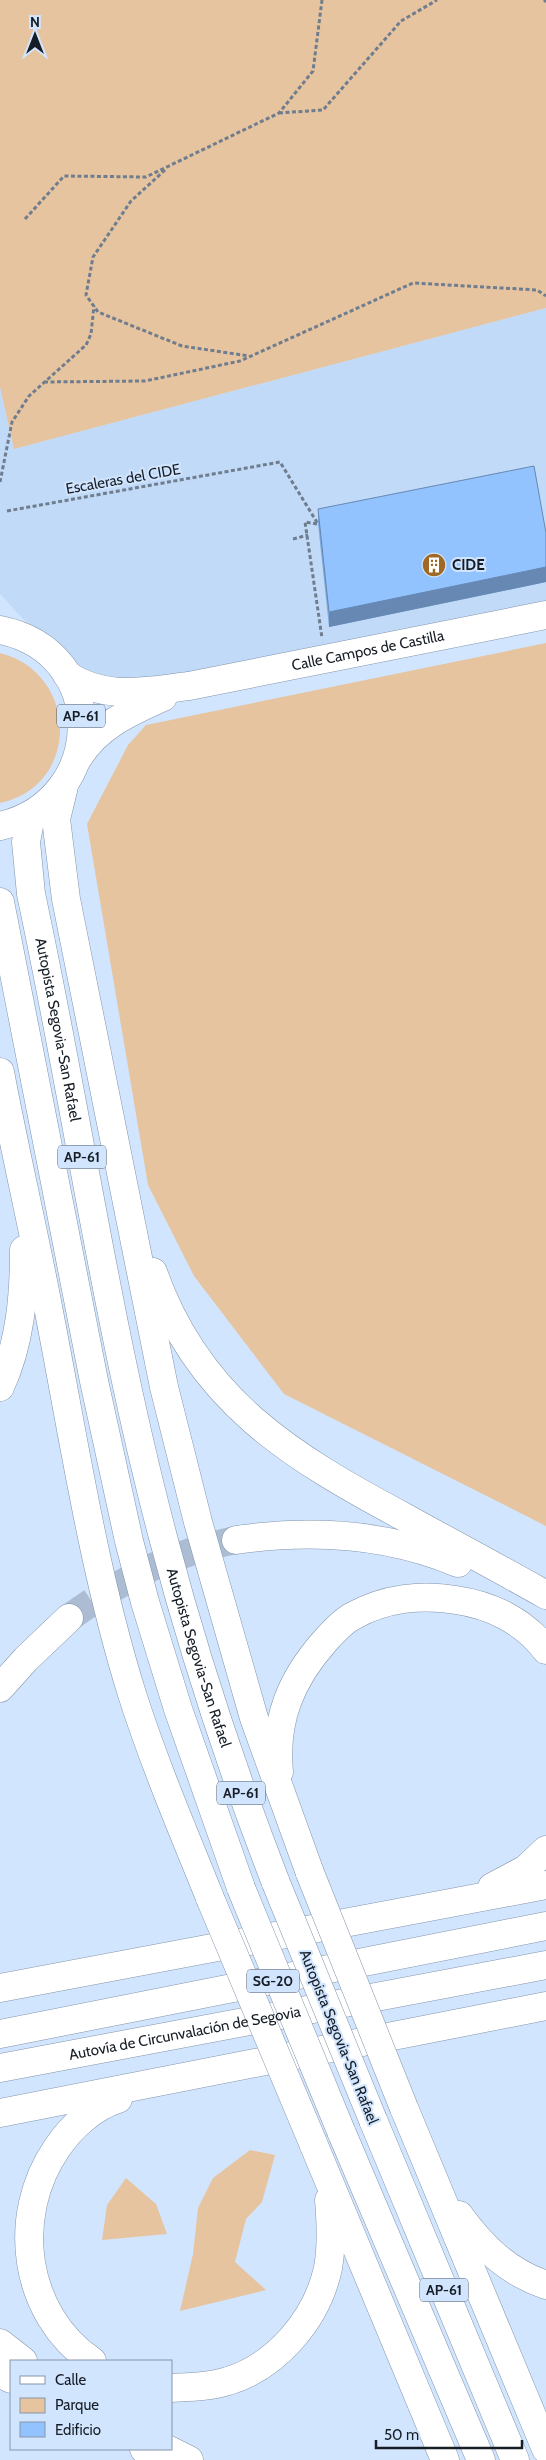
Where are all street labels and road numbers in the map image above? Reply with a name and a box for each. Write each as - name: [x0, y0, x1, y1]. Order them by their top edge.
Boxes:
- street label: Escaleras del CIDE: [64, 460, 182, 498]
- street label: Calle Campos de Castilla: [290, 626, 446, 674]
- road number: AP-61: [57, 704, 105, 728]
- street label: Autopista Segovia-San Rafael: [31, 936, 84, 1123]
- road number: AP-61: [58, 1146, 106, 1168]
- street label: Autopista Segovia-San Rafael: [163, 1566, 235, 1750]
- road number: AP-61: [217, 1782, 265, 1805]
- street label: Autopista Segovia-San Rafael: [296, 1947, 382, 2127]
- road number: SG-20: [247, 1970, 299, 1992]
- street label: Autovía de Circunvalación de Segovia: [67, 2002, 303, 2064]
- road number: AP-61: [420, 2278, 468, 2302]

